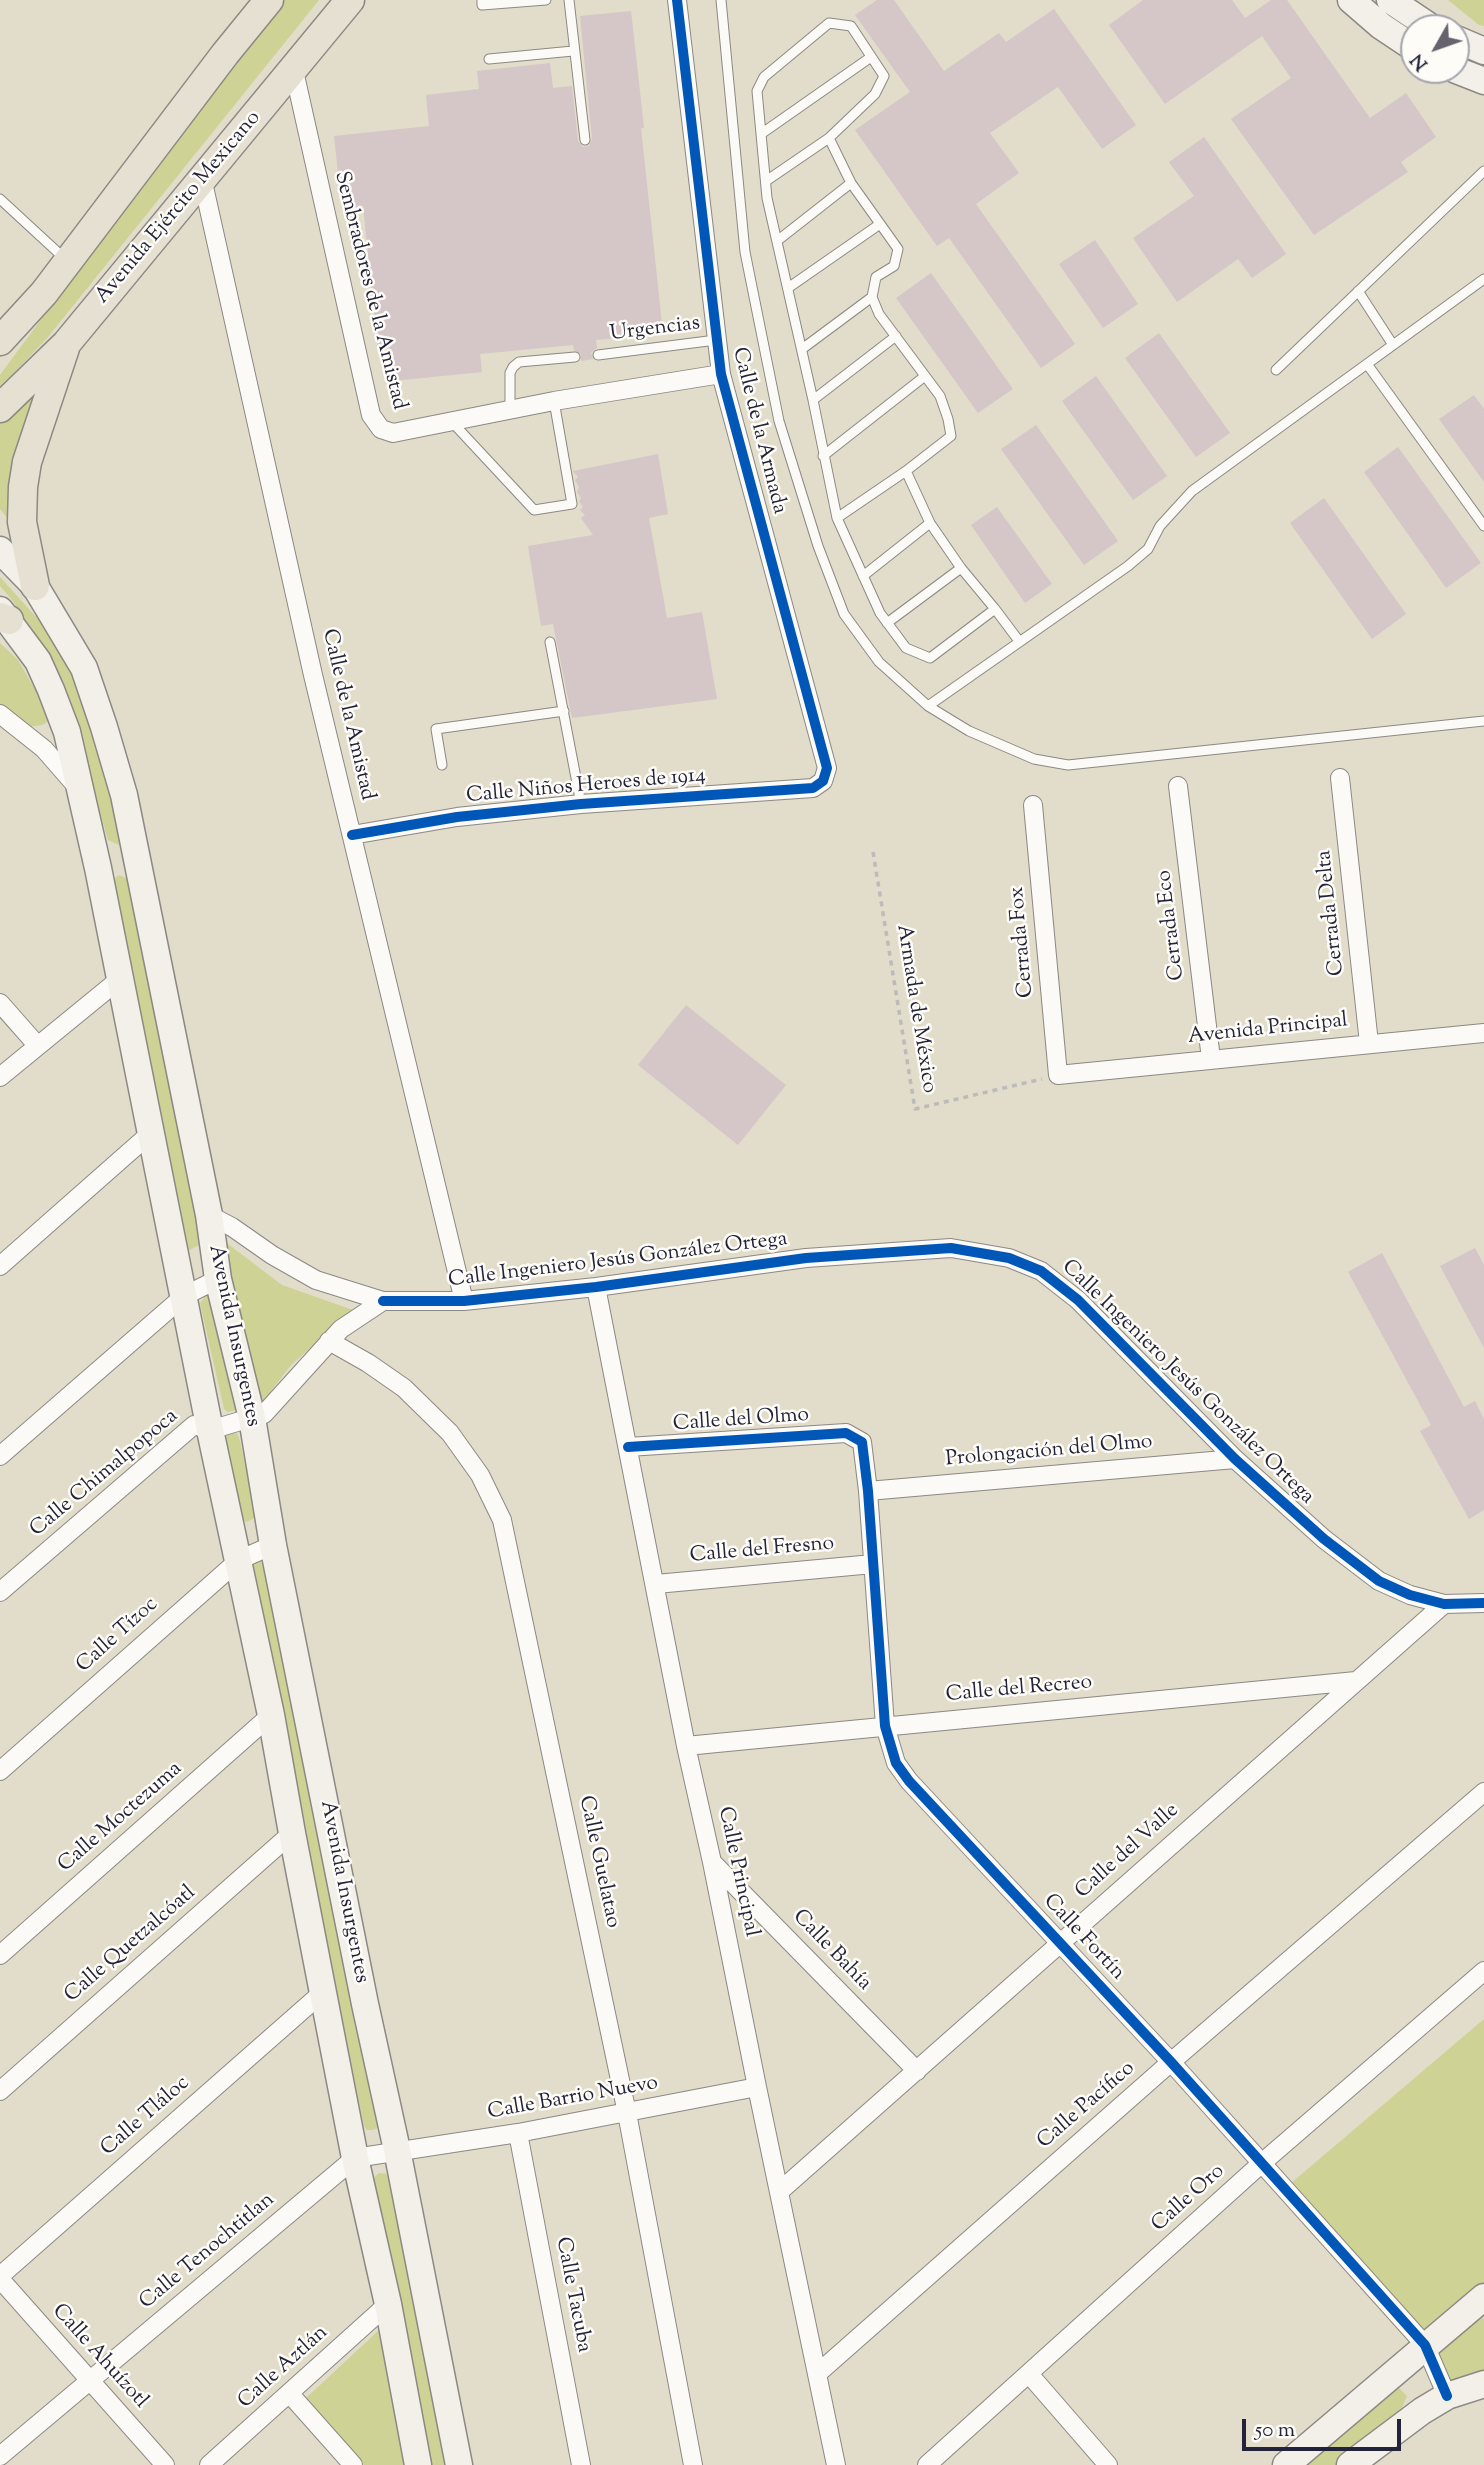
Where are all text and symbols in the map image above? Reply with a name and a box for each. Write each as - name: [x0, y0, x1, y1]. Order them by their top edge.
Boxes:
- north arrow: [1400, 14, 1470, 84]
- text: N: [1405, 47, 1435, 76]
- street label: Avenida Ejército Mexicano: [91, 106, 267, 310]
- street label: Sembradores de la Amistad: [327, 169, 411, 413]
- street label: Urgencias: [609, 312, 701, 348]
- street label: Calle de la Armada: [725, 345, 791, 517]
- street label: Calle de la Amistad: [315, 627, 379, 803]
- street label: Calle Niños Heroes de 1914: [465, 764, 707, 810]
- street label: Cerrada Delta: [1313, 849, 1351, 977]
- street label: Cerrada Eco: [1153, 868, 1191, 982]
- street label: Cerrada Fox: [1006, 885, 1040, 999]
- street label: Armada de México: [889, 923, 941, 1095]
- street label: Avenida Principal: [1187, 1009, 1349, 1051]
- street label: Calle Ingeniero Jesús González Ortega: [447, 1228, 789, 1294]
- street label: Avenida Insurgentes: [201, 1243, 265, 1429]
- street label: Calle Ingeniero Jesús González Ortega: [1056, 1255, 1318, 1511]
- street label: Calle del Olmo: [672, 1404, 810, 1438]
- street label: Calle Chimalpopoca: [26, 1405, 184, 1543]
- street label: Prolongación del Olmo: [945, 1430, 1153, 1474]
- street label: Calle del Fresno: [689, 1532, 835, 1570]
- street label: Calle Tízoc: [72, 1593, 164, 1679]
- street label: Calle del Recreo: [945, 1671, 1093, 1709]
- street label: Calle Moctezuma: [54, 1757, 188, 1879]
- street label: Calle Guelatao: [572, 1794, 624, 1930]
- street label: Avenida Insurgentes: [313, 1799, 373, 1985]
- street label: Calle del Valle: [1071, 1799, 1185, 1905]
- street label: Calle Principal: [711, 1805, 763, 1939]
- street label: Calle Quetzalcóatl: [60, 1881, 202, 2009]
- street label: Calle Fortín: [1037, 1890, 1129, 1986]
- street label: Calle Bahía: [786, 1905, 876, 1997]
- street label: Calle Pacífico: [1033, 2057, 1141, 2155]
- street label: Calle Tláloc: [97, 2072, 195, 2162]
- street label: Calle Barrio Nuevo: [486, 2072, 660, 2126]
- street label: Calle Oro: [1147, 2160, 1231, 2238]
- street label: Calle Tenochtitlan: [135, 2188, 281, 2316]
- street label: Calle Tacuba: [548, 2235, 596, 2355]
- street label: Calle Ahuízotl: [46, 2300, 152, 2414]
- street label: Calle Aztlán: [234, 2321, 334, 2415]
- scale bar: [1246, 2406, 1405, 2450]
- text: 50 m: [1255, 2416, 1295, 2446]

